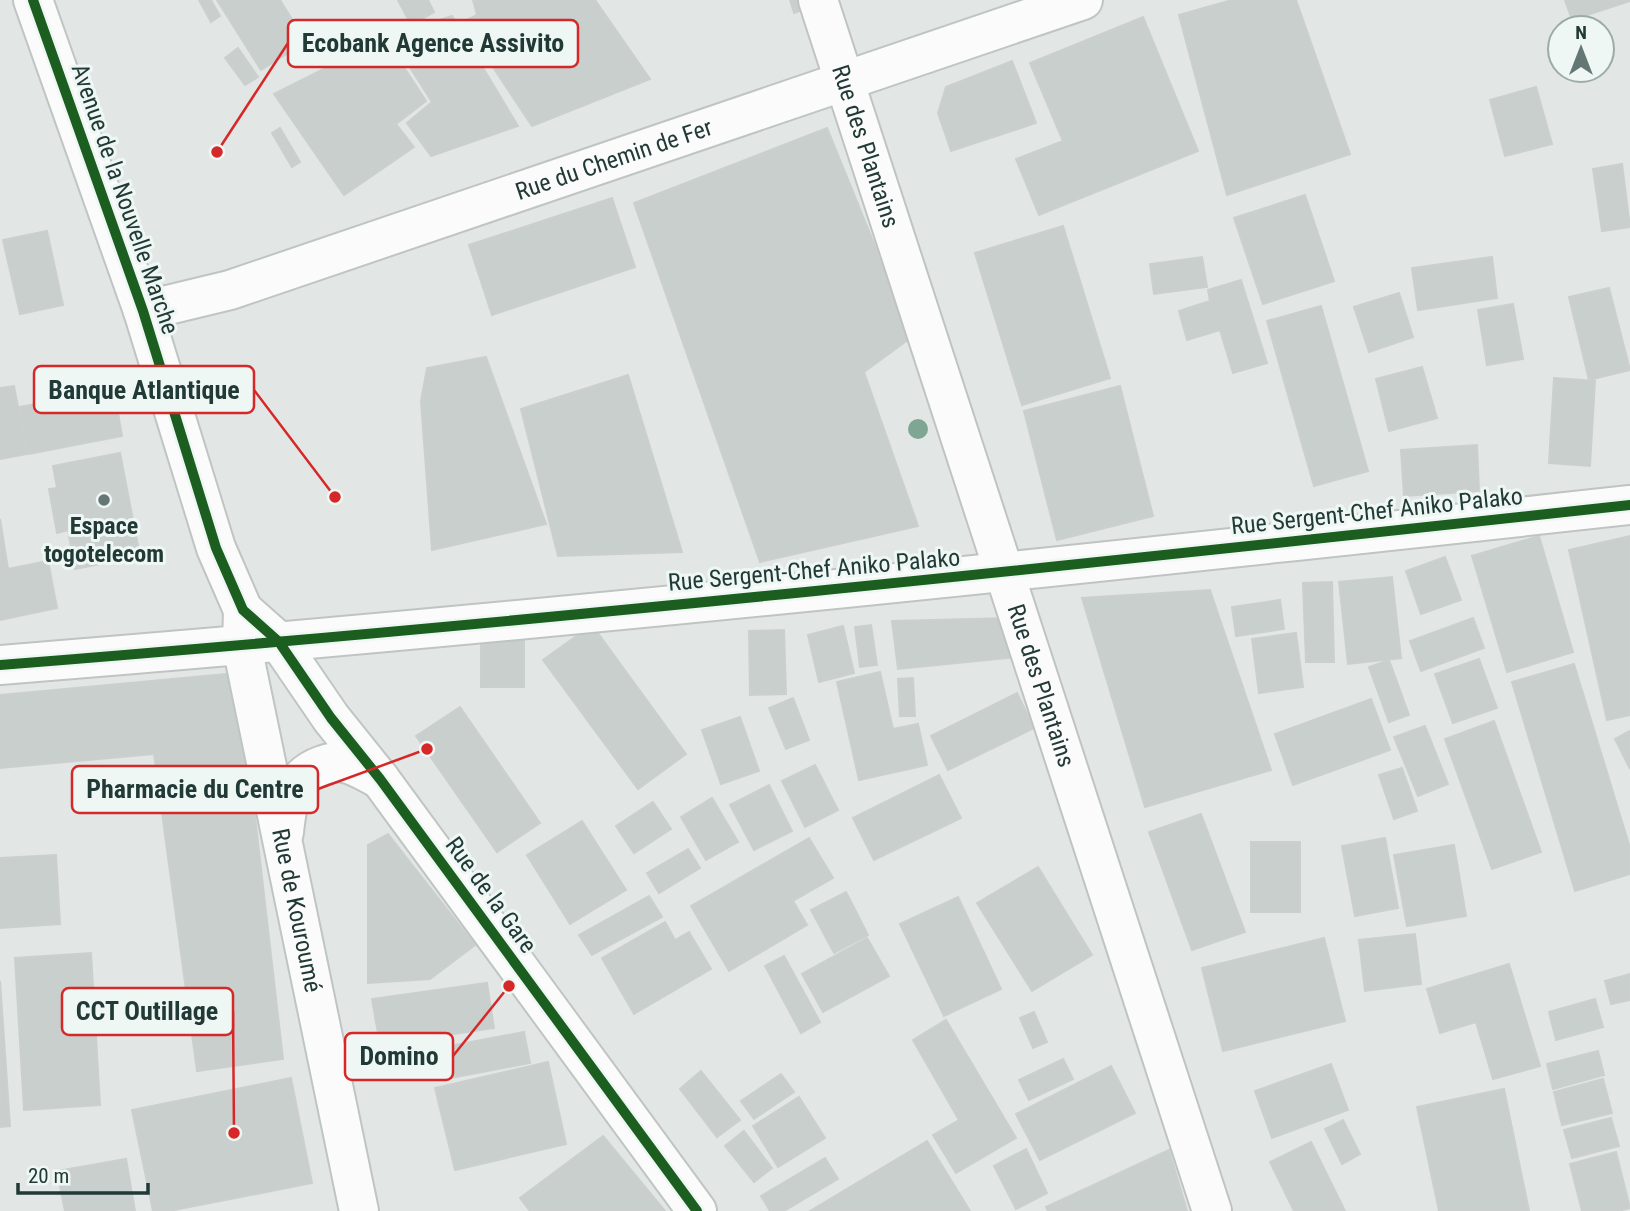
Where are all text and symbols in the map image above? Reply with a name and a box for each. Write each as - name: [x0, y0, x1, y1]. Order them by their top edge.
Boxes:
- north arrow: [1546, 14, 1616, 84]
- callout: Ecobank Agence Assivito: [288, 20, 578, 67]
- text: N: [1575, 21, 1587, 44]
- text: Ecobank Agence Assivito: [302, 28, 564, 58]
- street label: Avenue de la Nouvelle Marche: [66, 60, 184, 338]
- street label: Rue des Plantains: [826, 62, 905, 231]
- street label: Rue du Chemin de Fer: [512, 113, 716, 206]
- callout: Banque Atlantique: [34, 366, 254, 413]
- text: Banque Atlantique: [48, 375, 240, 405]
- street label: Rue Sergent-Chef Aniko Palako: [1230, 482, 1524, 540]
- marker: Espace togotelecom: [96, 492, 112, 508]
- place label: Espace togotelecom: [44, 512, 164, 568]
- street label: Rue Sergent-Chef Aniko Palako: [667, 543, 961, 597]
- street label: Rue des Plantains: [1002, 601, 1081, 771]
- callout: Pharmacie du Centre: [72, 766, 318, 813]
- text: Pharmacie du Centre: [86, 774, 304, 804]
- street label: Rue de Kouroumé: [266, 826, 327, 995]
- street label: Rue de la Gare: [440, 832, 542, 958]
- callout: CCT Outillage: [62, 988, 233, 1035]
- text: CCT Outillage: [76, 996, 218, 1026]
- callout: Domino: [345, 1033, 453, 1080]
- text: Domino: [359, 1041, 439, 1071]
- scale bar: [18, 1152, 147, 1196]
- text: 20 m: [28, 1164, 69, 1188]

